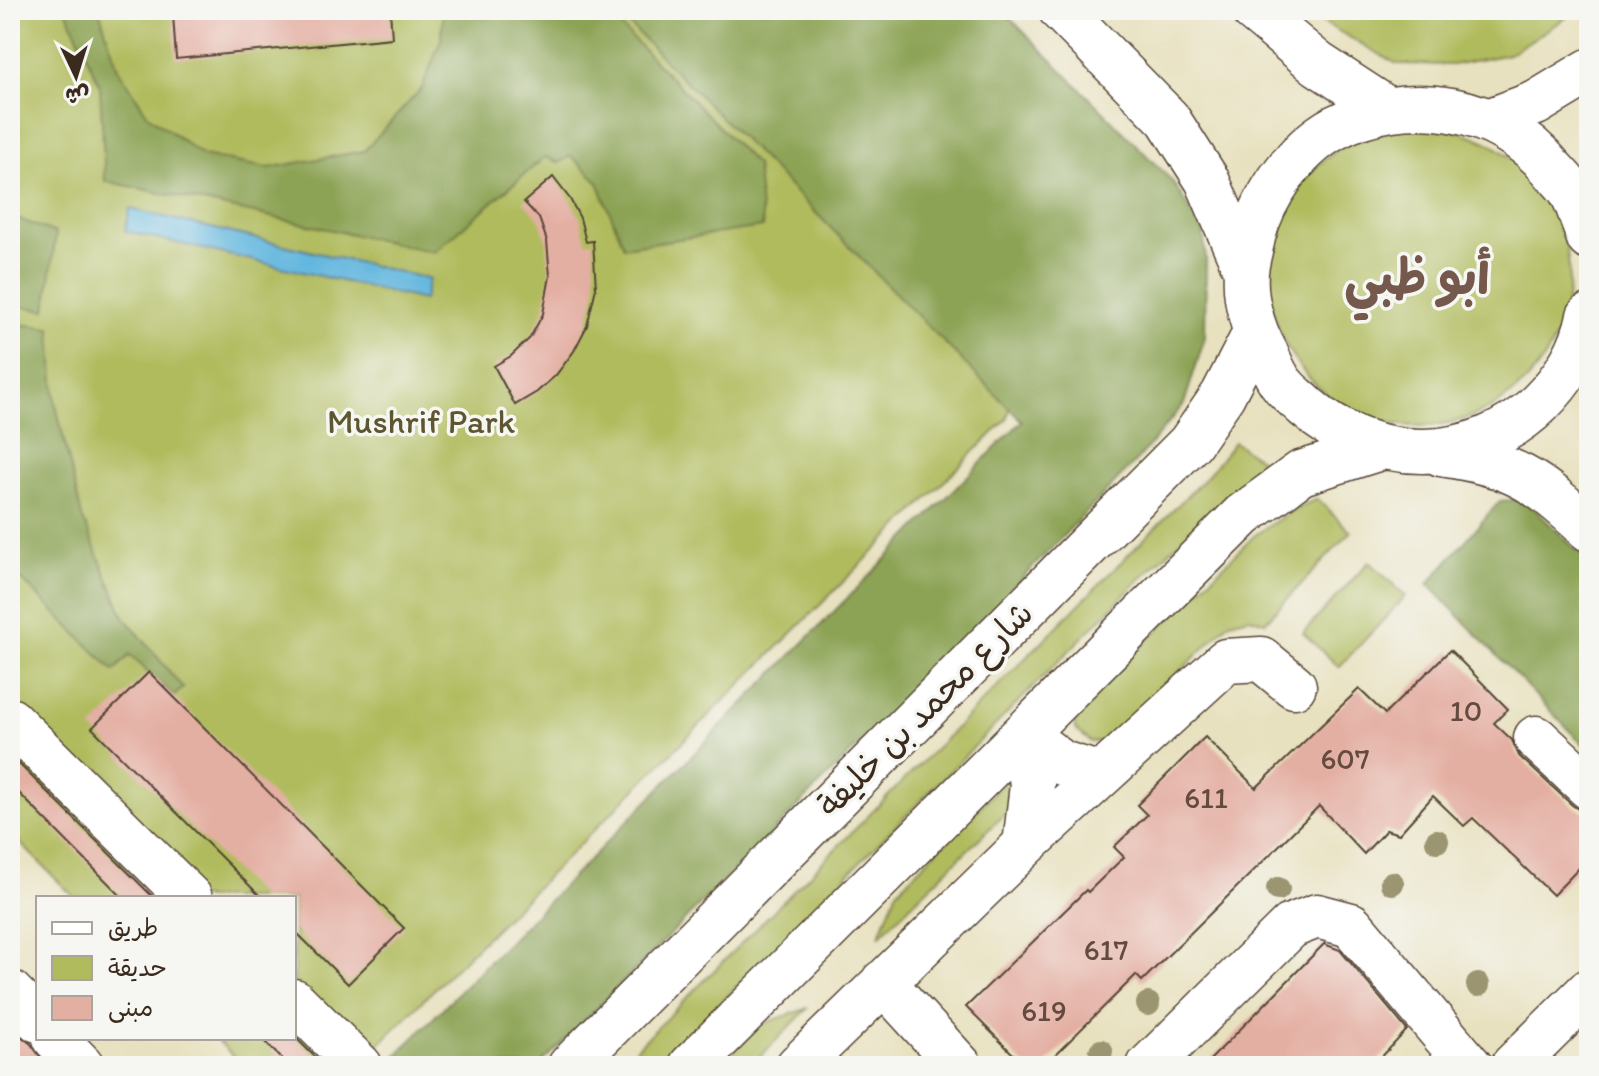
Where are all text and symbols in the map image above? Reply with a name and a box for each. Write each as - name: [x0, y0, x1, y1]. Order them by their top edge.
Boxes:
- north arrow: [36, 36, 116, 116]
- text: ش: [64, 81, 90, 110]
- district label: أبو ظبي: [1344, 246, 1491, 321]
- park label: Mushrif Park: [327, 401, 516, 442]
- street label: شارع محمد بن خليفة: [809, 593, 1044, 828]
- house number: 10: [1450, 692, 1482, 729]
- house number: 607: [1320, 740, 1370, 777]
- house number: 611: [1184, 779, 1228, 816]
- legend: [36, 896, 296, 1040]
- text: طريق: [108, 913, 158, 942]
- house number: 617: [1084, 931, 1128, 968]
- text: حديقة: [108, 953, 167, 982]
- house number: 619: [1021, 992, 1067, 1029]
- text: مبنى: [108, 993, 153, 1023]

